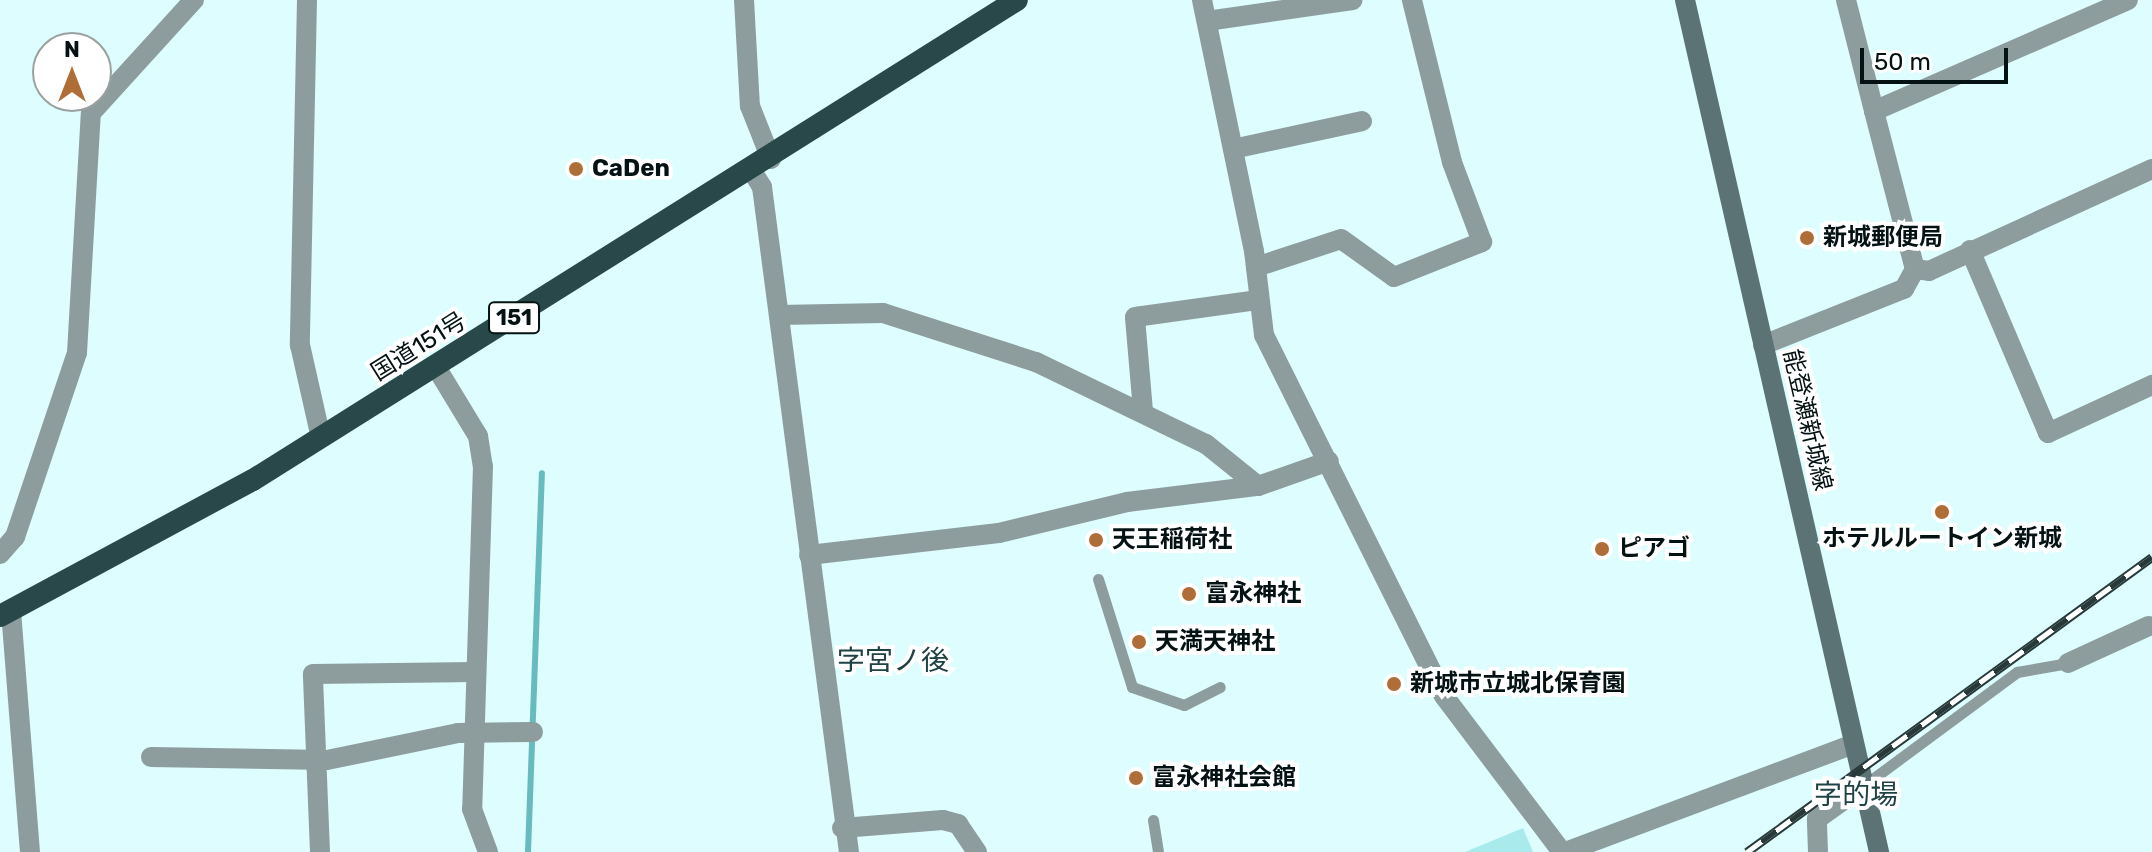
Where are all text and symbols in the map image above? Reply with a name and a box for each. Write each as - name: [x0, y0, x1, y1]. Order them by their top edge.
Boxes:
- north arrow: [32, 32, 112, 112]
- scale bar: [1864, 32, 2012, 82]
- text: N: [64, 36, 80, 63]
- text: 50 m: [1874, 48, 1931, 76]
- place label: CaDen: [592, 155, 670, 183]
- marker: CaDen: [567, 160, 585, 178]
- place label: 新城郵便局: [1823, 224, 1943, 252]
- marker: 新城郵便局: [1798, 229, 1816, 247]
- road number: 151: [488, 300, 540, 336]
- street label: 国道151号: [366, 307, 472, 387]
- street label: 能登瀬新城線: [1777, 347, 1837, 493]
- marker: ホテルルートイン新城: [1933, 503, 1951, 521]
- place label: ホテルルートイン新城: [1822, 525, 2062, 553]
- place label: 天王稲荷社: [1112, 526, 1232, 554]
- marker: 天王稲荷社: [1087, 531, 1105, 549]
- place label: ピアゴ: [1618, 535, 1690, 563]
- marker: ピアゴ: [1593, 540, 1611, 558]
- place label: 富永神社: [1205, 580, 1301, 608]
- marker: 富永神社: [1180, 585, 1198, 603]
- place label: 天満天神社: [1155, 628, 1275, 656]
- marker: 天満天神社: [1130, 633, 1148, 651]
- district label: 字宮ノ後: [837, 644, 949, 678]
- place label: 新城市立城北保育園: [1410, 670, 1626, 698]
- marker: 新城市立城北保育園: [1385, 675, 1403, 693]
- place label: 富永神社会館: [1152, 764, 1296, 792]
- marker: 富永神社会館: [1127, 769, 1145, 787]
- district label: 字的場: [1814, 778, 1898, 812]

